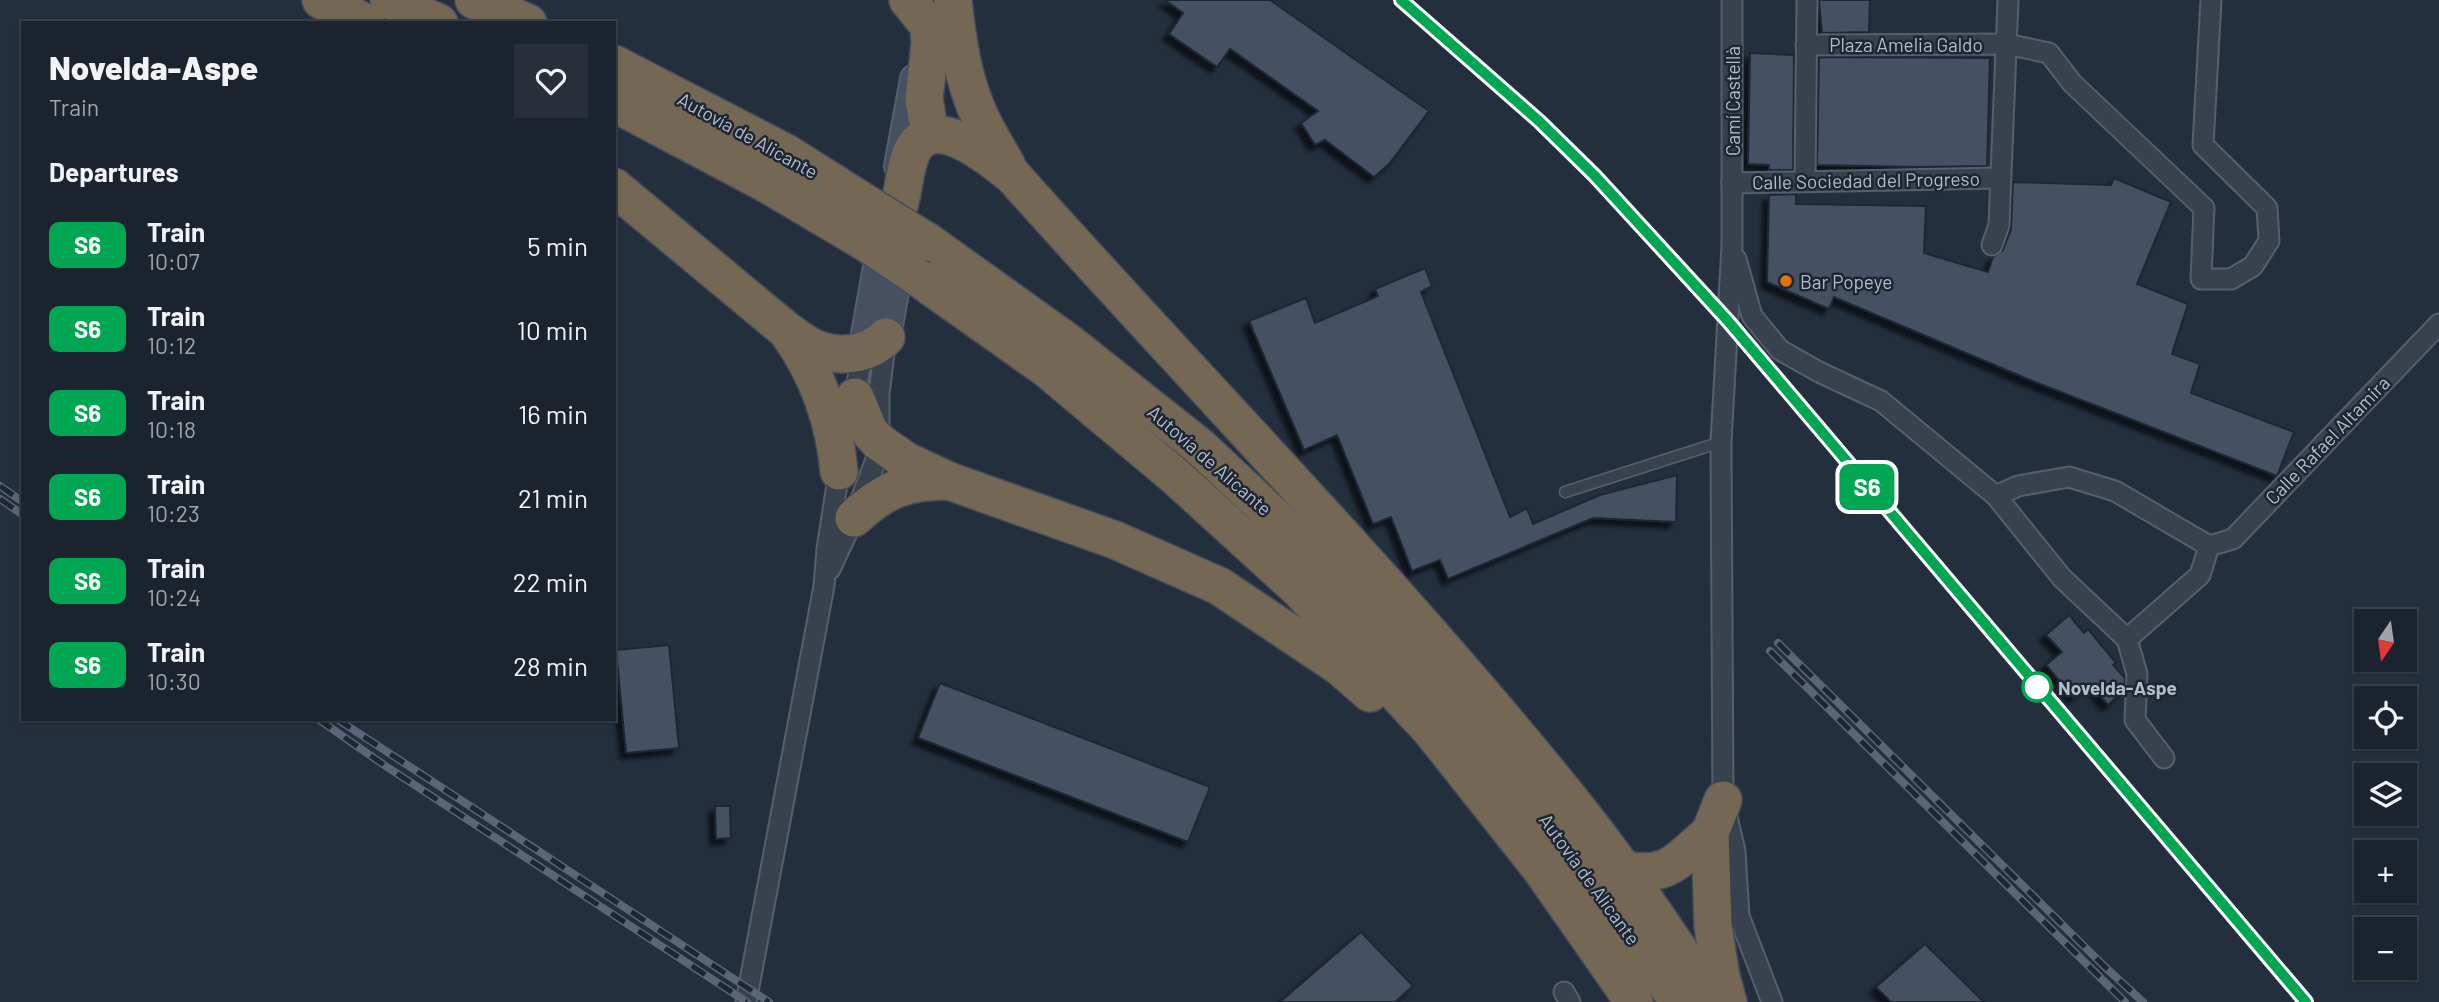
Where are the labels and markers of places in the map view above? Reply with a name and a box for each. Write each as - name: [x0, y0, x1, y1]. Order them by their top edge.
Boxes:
- place label: Bar Popeye: [1800, 270, 1892, 293]
- marker: Bar Popeye: [1778, 273, 1794, 289]
- marker: Novelda-Aspe: [2022, 672, 2052, 702]
- place label: Novelda-Aspe: [2058, 676, 2177, 699]

